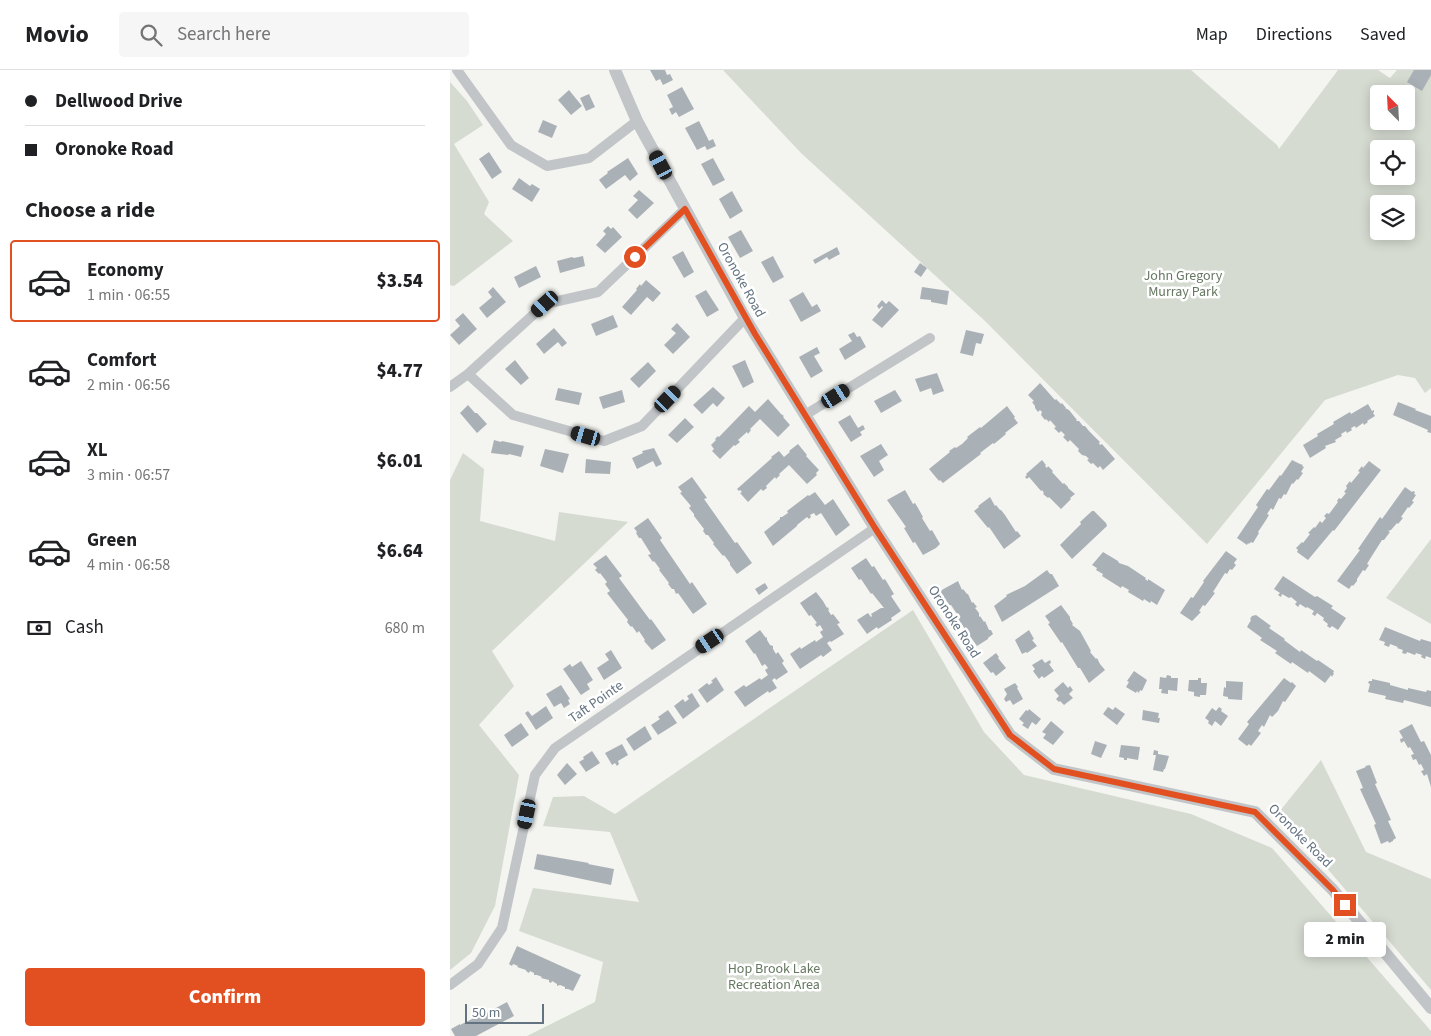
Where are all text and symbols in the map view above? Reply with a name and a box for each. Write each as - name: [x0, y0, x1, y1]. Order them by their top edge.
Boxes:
- search box: [119, 12, 469, 57]
- text: Movio: [25, 17, 89, 52]
- icon: search: [137, 21, 165, 49]
- text: Search here: [177, 21, 271, 48]
- text: Map: [1196, 22, 1228, 47]
- text: Directions: [1256, 22, 1332, 47]
- text: Saved: [1360, 22, 1406, 47]
- north arrow: [1370, 85, 1415, 130]
- map controls: [1370, 85, 1415, 240]
- text: Dellwood Drive: [55, 88, 183, 115]
- text: Oronoke Road: [55, 136, 174, 163]
- button: locate: [1370, 140, 1415, 185]
- car: [647, 148, 674, 182]
- text: Choose a ride: [25, 194, 155, 226]
- button: layers: [1370, 195, 1415, 240]
- street label: Oronoke Road: [712, 239, 770, 321]
- route start: [624, 246, 646, 268]
- text: Economy: [87, 257, 164, 284]
- icon: car: [27, 259, 72, 304]
- park label: John Gregory Murray Park: [1144, 266, 1223, 302]
- text: $3.54: [377, 268, 423, 295]
- text: 1 min · 06:55: [87, 284, 170, 306]
- car: [528, 288, 561, 320]
- text: Comfort: [87, 347, 157, 374]
- icon: car: [27, 349, 72, 394]
- text: $4.77: [377, 358, 423, 385]
- text: 2 min · 06:56: [87, 374, 170, 396]
- car: [819, 382, 852, 410]
- car: [652, 383, 683, 415]
- car: [569, 425, 602, 447]
- text: XL: [87, 437, 108, 464]
- icon: car: [27, 439, 72, 484]
- text: $6.01: [377, 448, 423, 475]
- text: 3 min · 06:57: [87, 464, 170, 486]
- text: Green: [87, 527, 137, 554]
- icon: car: [27, 529, 72, 574]
- text: $6.64: [377, 538, 423, 565]
- text: 4 min · 06:58: [87, 554, 170, 576]
- street label: Oronoke Road: [923, 582, 985, 662]
- icon: cash: [25, 614, 53, 642]
- text: Cash: [65, 614, 104, 641]
- text: 680 m: [385, 617, 425, 639]
- car: [693, 626, 726, 656]
- street label: Taft Pointe: [565, 676, 627, 728]
- car: [516, 798, 537, 830]
- street label: Oronoke Road: [1263, 799, 1337, 873]
- route end: [1334, 894, 1356, 916]
- callout: 2 min: [1304, 922, 1386, 958]
- text: 2 min: [1325, 928, 1365, 950]
- park label: Hop Brook Lake Recreation Area: [728, 959, 820, 995]
- button: Confirm: [25, 968, 425, 1026]
- scale bar: [465, 1001, 544, 1024]
- text: 50 m: [472, 1003, 500, 1023]

